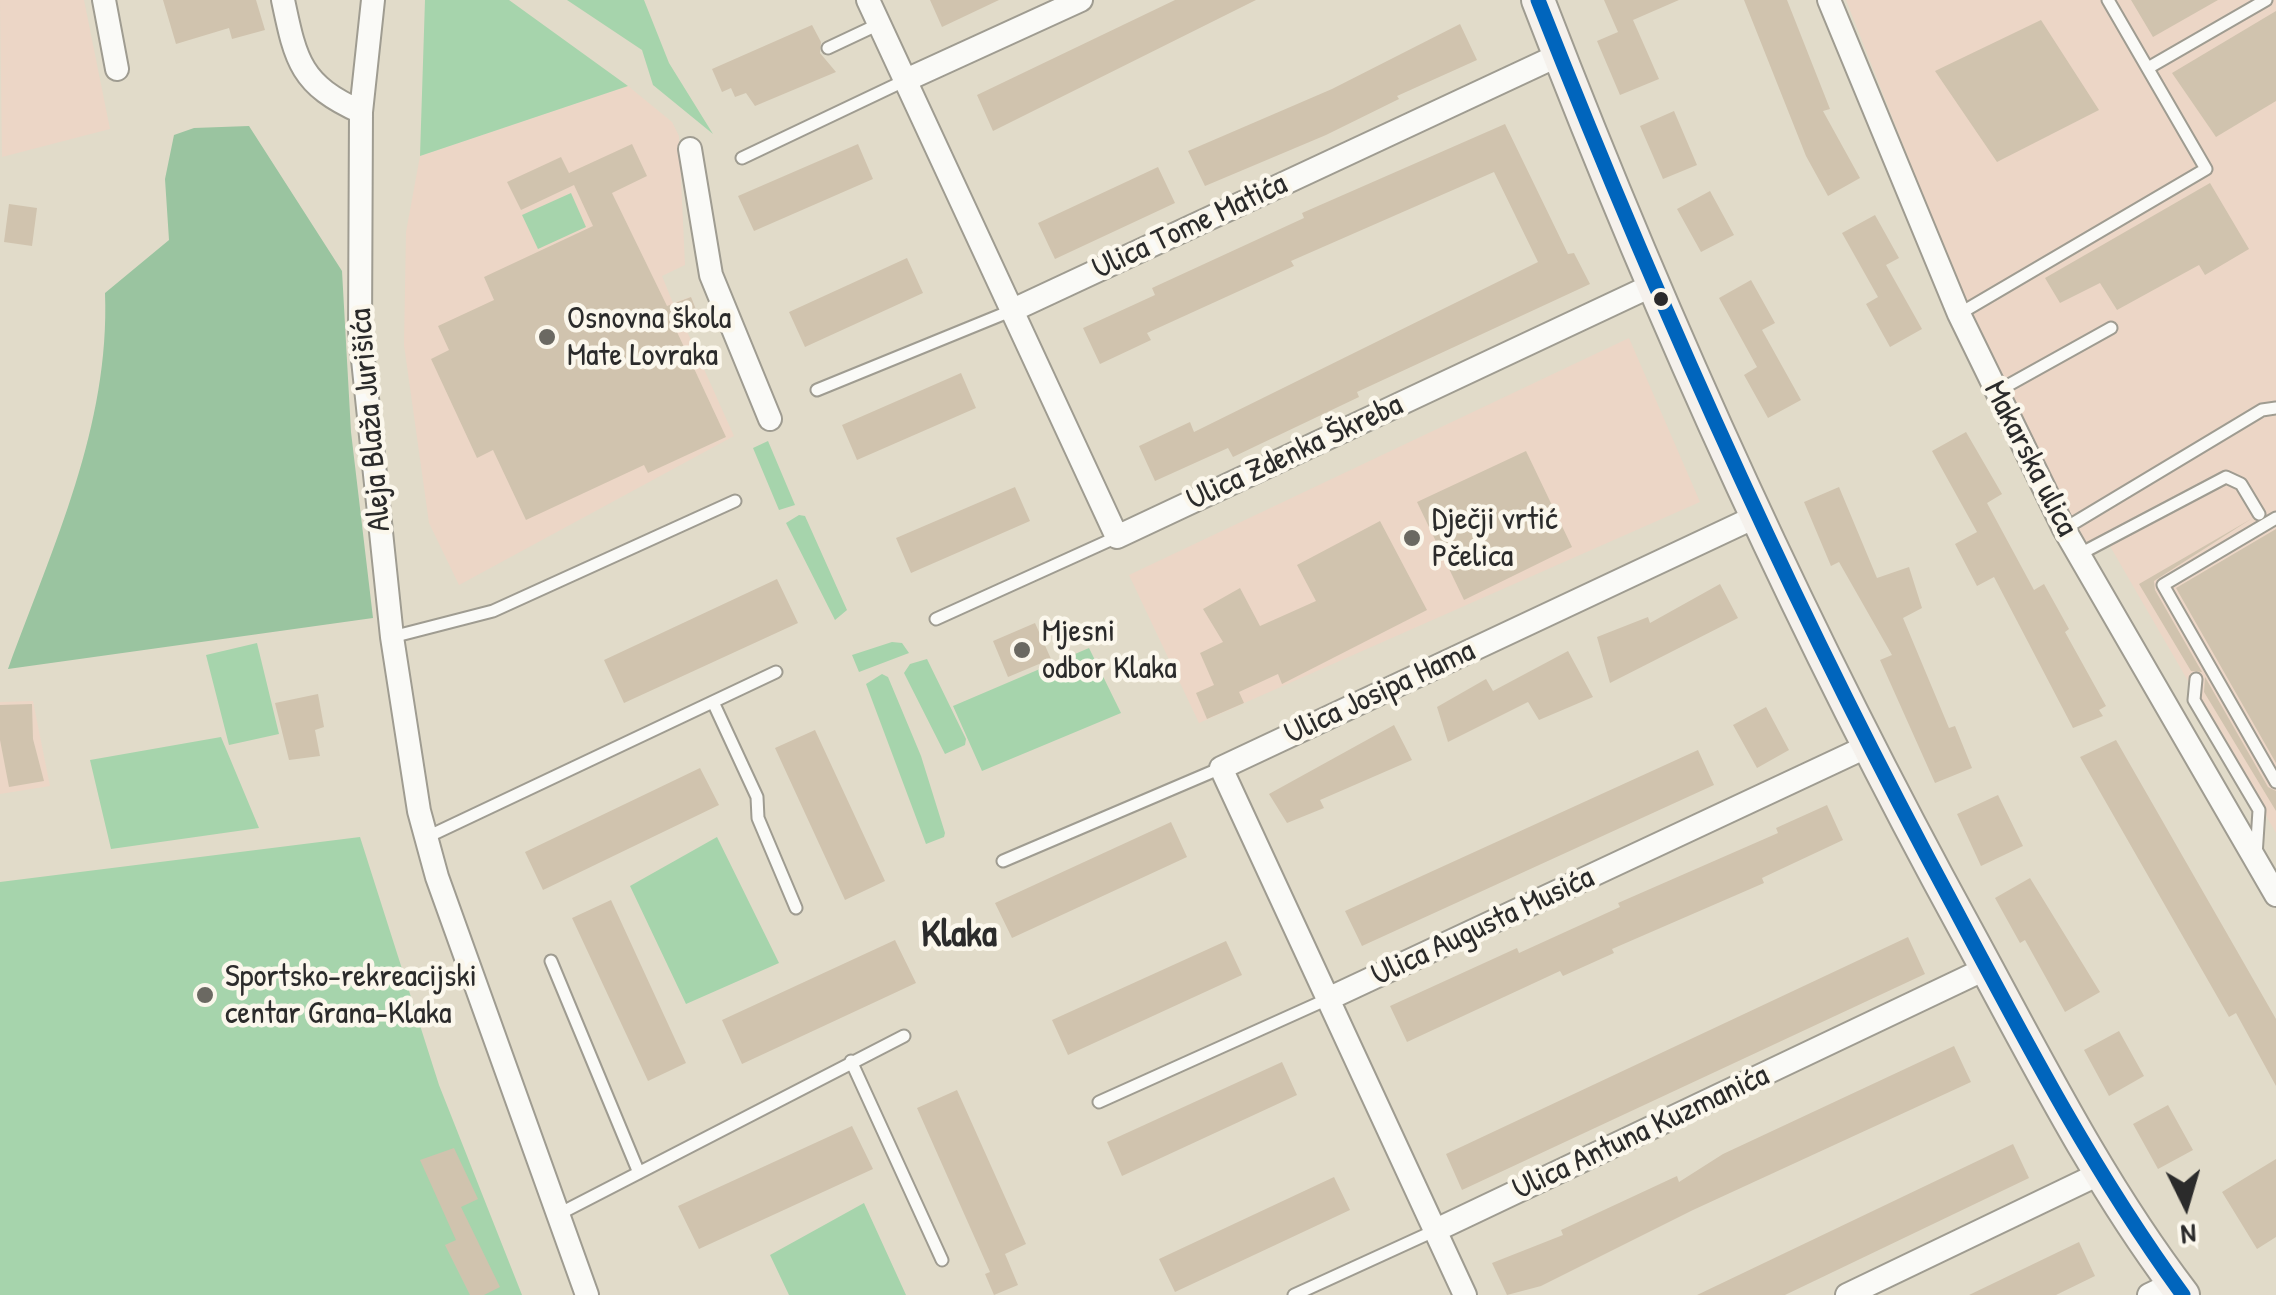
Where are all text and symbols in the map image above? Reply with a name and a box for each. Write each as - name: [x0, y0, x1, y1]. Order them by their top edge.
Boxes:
- street label: Ulica Tome Matića: [1087, 165, 1293, 289]
- unlabelled marker: [1651, 289, 1671, 309]
- place label: Osnovna škola Mate Lovraka: [567, 300, 731, 375]
- street label: Aleja Blaža Jurišića: [342, 307, 400, 533]
- marker: Osnovna škola Mate Lovraka: [536, 326, 558, 348]
- street label: Makarska ulica: [1975, 375, 2085, 543]
- street label: Ulica Zdenka Škreba: [1181, 386, 1409, 520]
- place label: Dječji vrtić Pčelica: [1432, 501, 1558, 576]
- marker: Dječji vrtić Pčelica: [1401, 527, 1423, 549]
- place label: Mjesni odbor Klaka: [1042, 613, 1177, 688]
- street label: Ulica Josipa Hama: [1279, 632, 1481, 754]
- marker: Mjesni odbor Klaka: [1011, 639, 1033, 661]
- street label: Ulica Augusta Musića: [1366, 859, 1600, 995]
- district label: Klaka: [921, 913, 997, 959]
- place label: Sportsko-rekreacijski centar Grana-Klaka: [225, 958, 477, 1033]
- marker: Sportsko-rekreacijski centar Grana-Klaka: [194, 984, 216, 1006]
- street label: Ulica Antuna Kuzmanića: [1507, 1057, 1775, 1209]
- north arrow: [2136, 1155, 2236, 1255]
- text: N: [2180, 1215, 2198, 1254]

